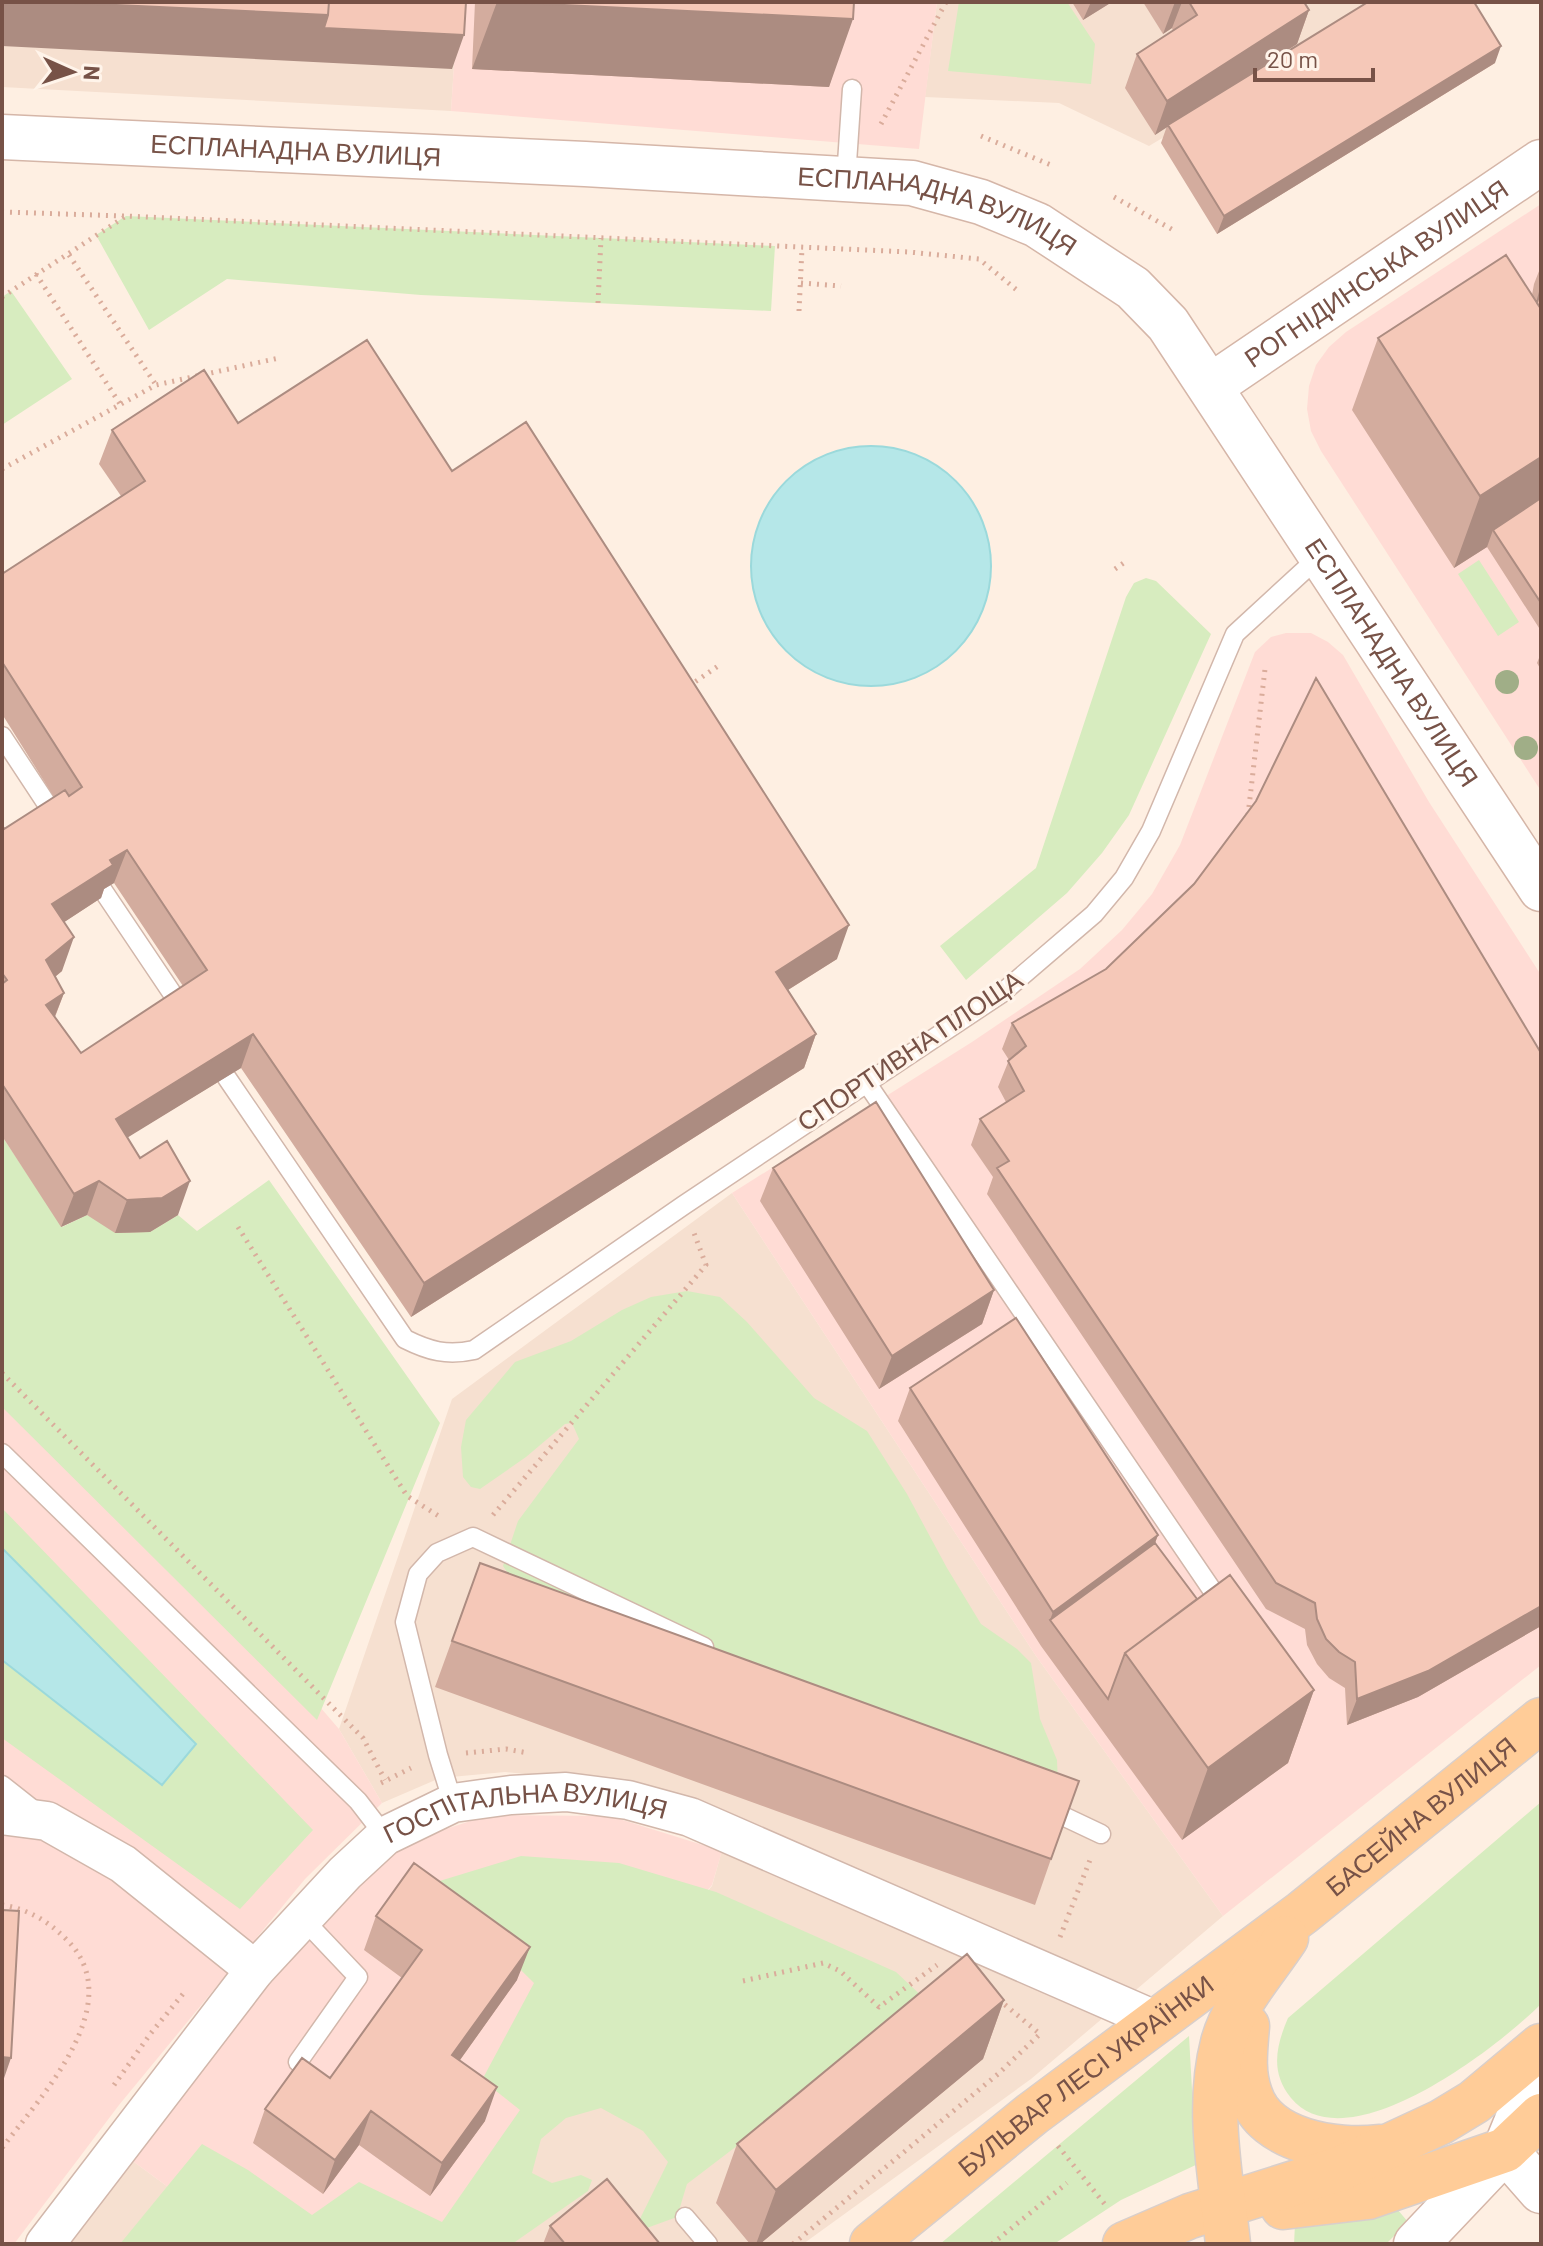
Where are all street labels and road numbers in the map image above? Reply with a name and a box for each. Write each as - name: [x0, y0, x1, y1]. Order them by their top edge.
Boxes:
- street label: ЕСПЛАНАДНА ВУЛИЦЯ: [150, 127, 442, 171]
- street label: ЕСПЛАНАДНА ВУЛИЦЯ: [797, 159, 1083, 261]
- street label: РОГНІДИНСЬКА ВУЛИЦЯ: [1238, 172, 1513, 373]
- street label: ЕСПЛАНАДНА ВУЛИЦЯ: [1300, 532, 1486, 792]
- street label: СПОРТИВНА ПЛОЩА: [791, 963, 1028, 1137]
- street label: БАСЕЙНА ВУЛИЦЯ: [1319, 1730, 1522, 1902]
- street label: ГОСПІТАЛЬНА ВУЛИЦЯ: [378, 1775, 671, 1849]
- street label: БУЛЬВАР ЛЕСІ УКРАЇНКИ: [951, 1968, 1219, 2182]

